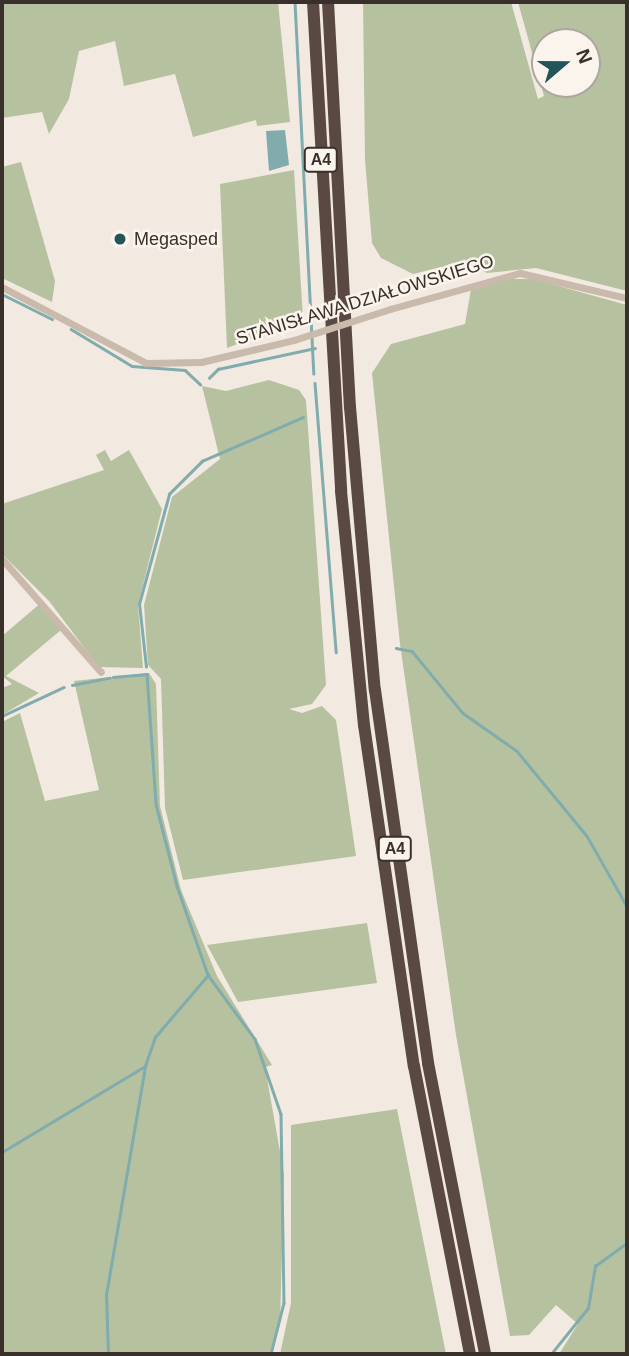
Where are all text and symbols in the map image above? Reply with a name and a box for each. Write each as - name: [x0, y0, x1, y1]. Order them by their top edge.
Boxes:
- north arrow: [531, 28, 601, 98]
- text: N: [572, 46, 597, 66]
- road number: A4: [304, 148, 338, 172]
- place label: Megasped: [134, 228, 218, 250]
- marker: Megasped: [112, 231, 128, 247]
- street label: STANISŁAWA DZIAŁOWSKIEGO: [233, 250, 497, 350]
- road number: A4: [378, 836, 412, 862]

